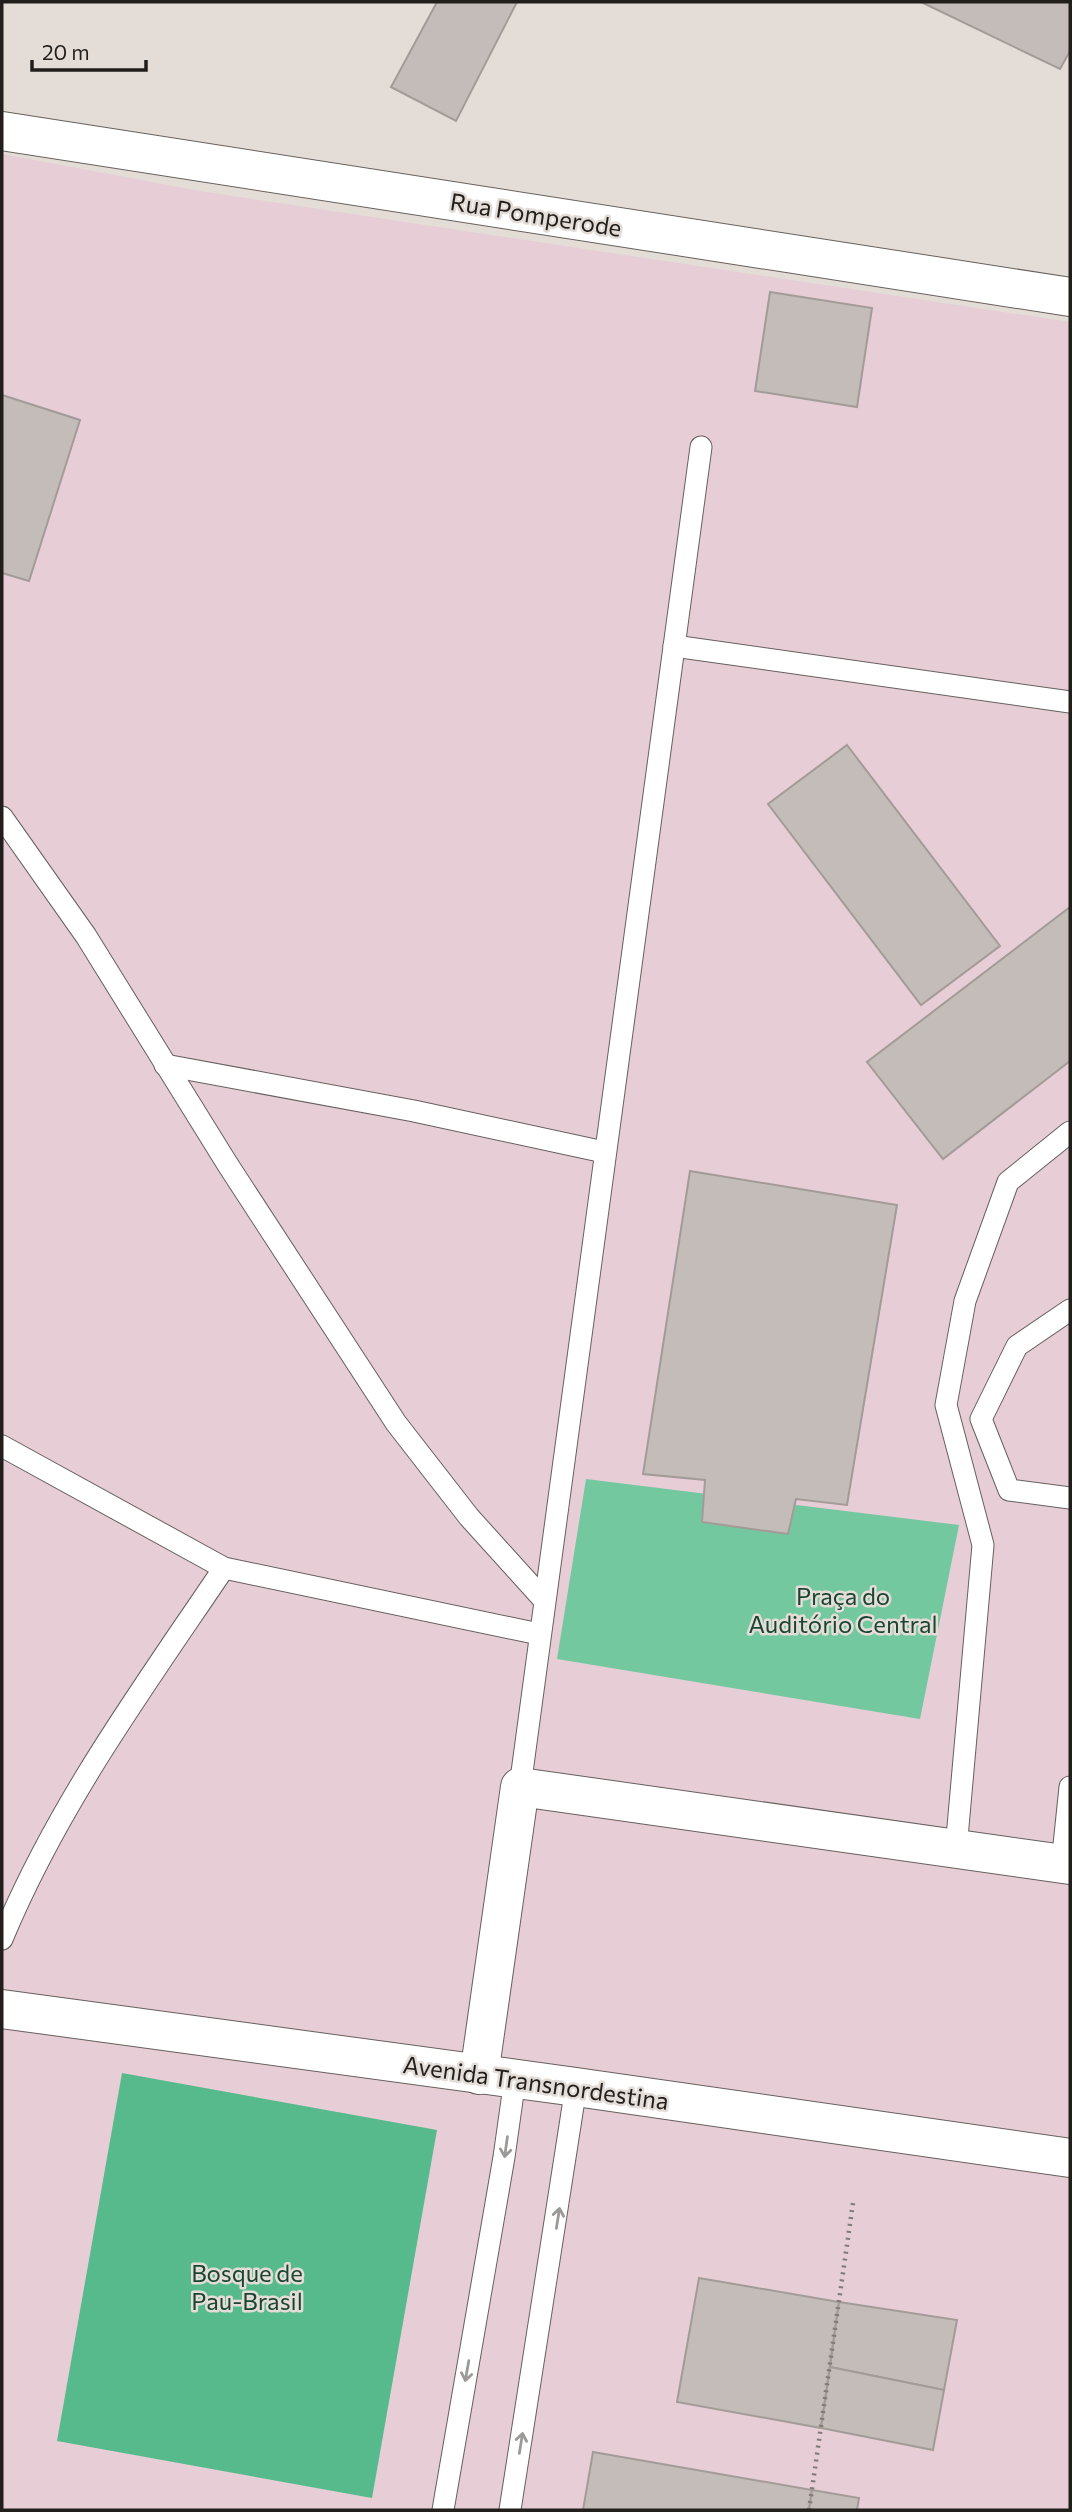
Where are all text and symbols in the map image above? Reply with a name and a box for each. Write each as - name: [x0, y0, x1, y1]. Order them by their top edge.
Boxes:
- scale bar: [32, 28, 145, 72]
- text: 20 m: [42, 39, 90, 64]
- street label: Rua Pomperode: [448, 186, 624, 242]
- park label: Praça do Auditório Central: [748, 1581, 938, 1638]
- street label: Avenida Transnordestina: [401, 2049, 671, 2115]
- one-way arrow: [499, 2135, 512, 2157]
- one-way arrow: [552, 2207, 565, 2230]
- park label: Bosque de Pau-Brasil: [191, 2258, 303, 2315]
- one-way arrow: [460, 2359, 473, 2382]
- one-way arrow: [515, 2432, 528, 2455]

